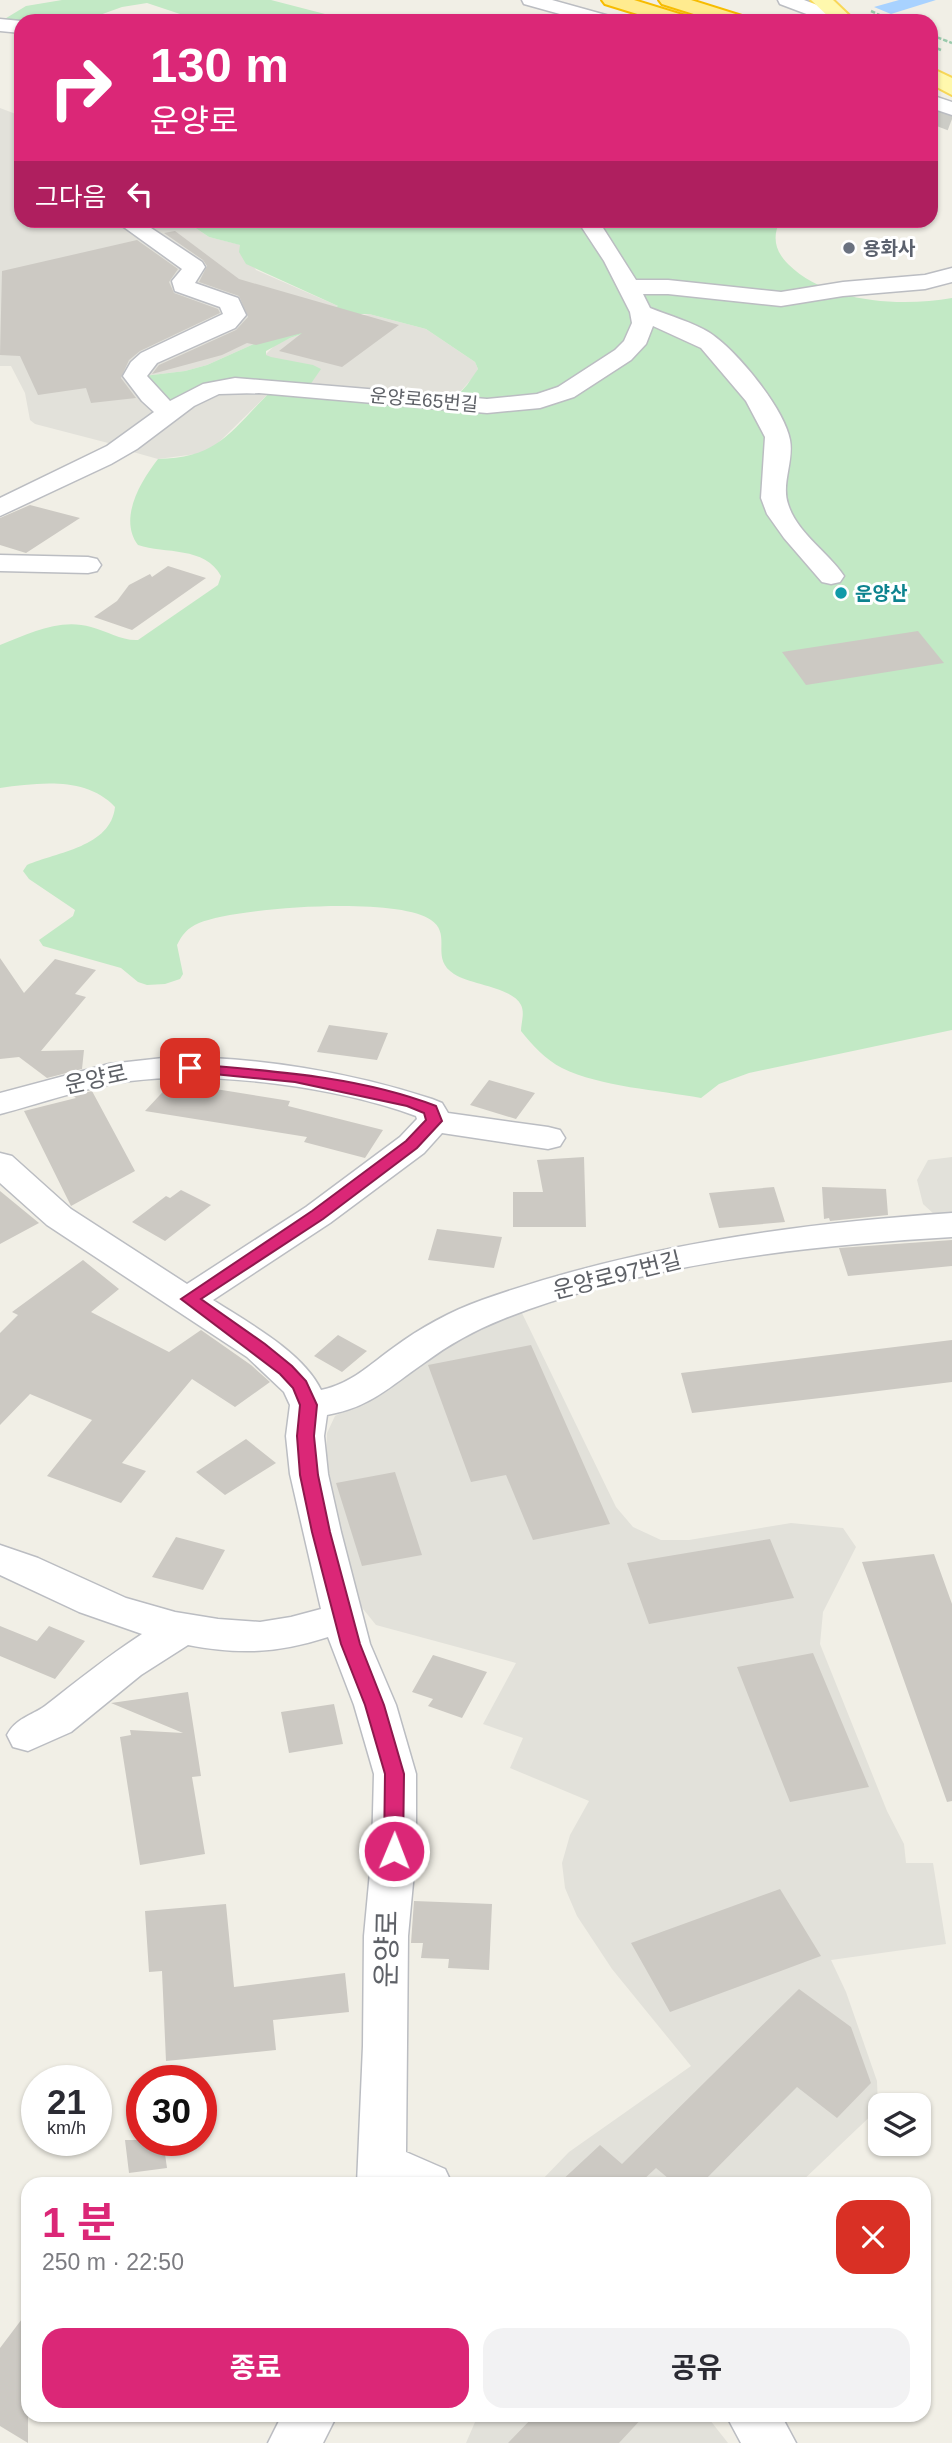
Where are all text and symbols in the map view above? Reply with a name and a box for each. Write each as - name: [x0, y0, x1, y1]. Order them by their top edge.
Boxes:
- text: 130 m: [150, 38, 289, 92]
- icon: right: [35, 42, 126, 133]
- text: 운양로: [150, 103, 238, 139]
- icon: left: [121, 175, 159, 213]
- text: 그다음: [35, 182, 107, 212]
- place label: 용화사: [863, 238, 916, 259]
- marker: 용화사: [841, 240, 857, 256]
- street label: 운양로65번길: [369, 385, 479, 415]
- place label: 운양산: [855, 583, 908, 604]
- marker: 운양산: [833, 585, 849, 601]
- pin: [160, 1038, 220, 1098]
- icon: arrive: [171, 1049, 209, 1087]
- street label: 운양로: [62, 1060, 130, 1098]
- street label: 운양로97번길: [550, 1246, 684, 1304]
- position arrow: [357, 1814, 431, 1888]
- street label: 운양로: [371, 1910, 403, 1988]
- speed limit sign: 30: [126, 2065, 217, 2156]
- text: 21: [47, 2082, 86, 2121]
- map controls: [868, 2093, 931, 2156]
- button: layers: [868, 2093, 931, 2156]
- text: km/h: [47, 2118, 86, 2138]
- text: 1 분: [42, 2199, 116, 2246]
- button: close: [836, 2200, 910, 2274]
- text: 250 m · 22:50: [42, 2249, 184, 2275]
- button: 종료: [42, 2328, 469, 2408]
- button: 공유: [483, 2328, 910, 2408]

